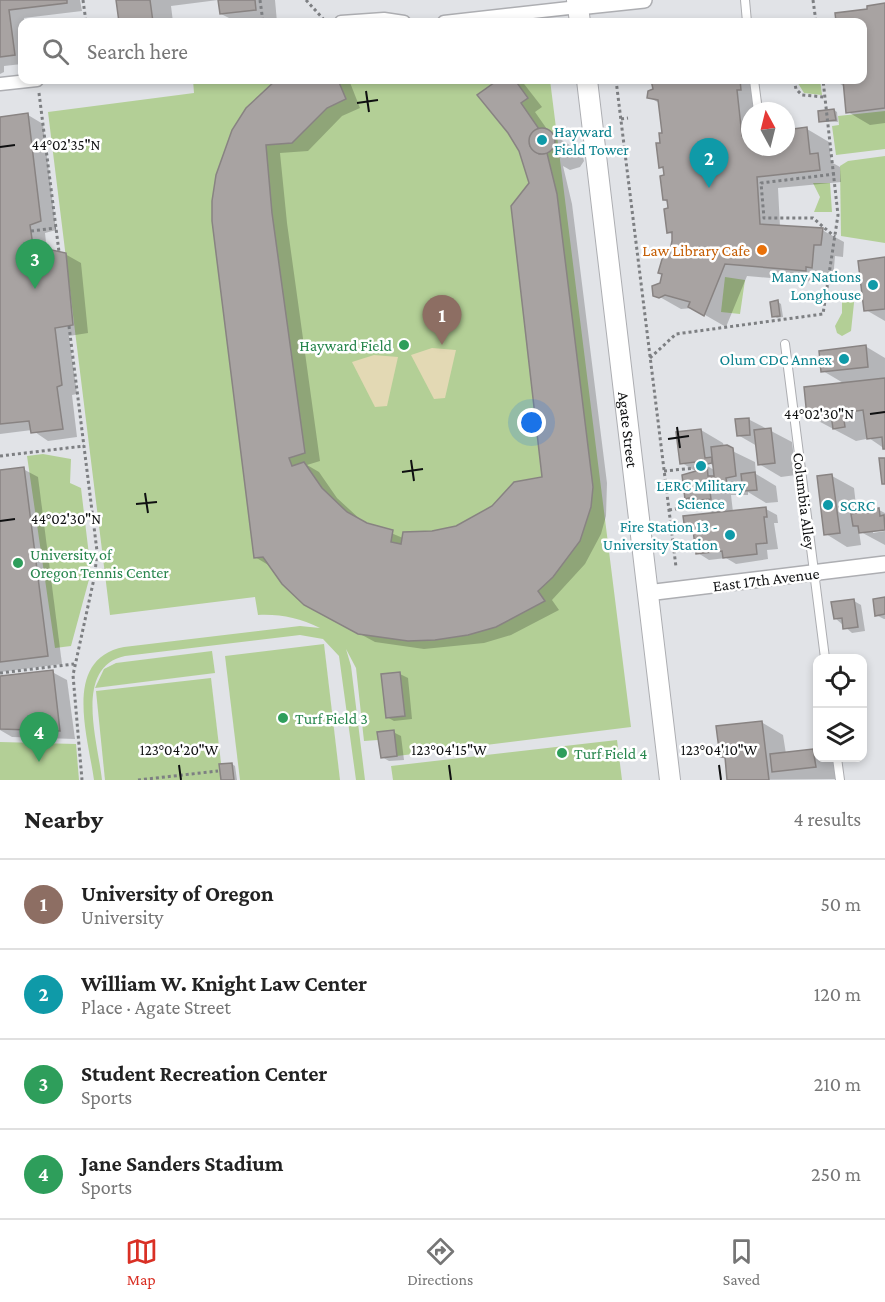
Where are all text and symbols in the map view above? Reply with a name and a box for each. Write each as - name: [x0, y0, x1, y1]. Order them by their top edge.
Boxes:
- search box: [18, 18, 867, 84]
- icon: search: [39, 35, 72, 68]
- text: Search here: [87, 39, 188, 64]
- north arrow: [741, 102, 795, 156]
- place label: Hayward Field Tower: [554, 123, 629, 158]
- marker: Hayward Field Tower: [535, 133, 549, 147]
- text: 44°02'35"N: [32, 137, 101, 153]
- pin: 2: [690, 138, 728, 188]
- pin: 3: [15, 240, 54, 289]
- place label: Law Library Cafe: [642, 242, 750, 260]
- marker: Law Library Cafe: [755, 243, 769, 257]
- place label: Many Nations Longhouse: [771, 268, 861, 304]
- marker: Many Nations Longhouse: [866, 278, 880, 292]
- pin: 1: [422, 296, 462, 345]
- place label: Hayward Field: [299, 337, 393, 355]
- marker: Hayward Field: [397, 338, 411, 352]
- place label: Olum CDC Annex: [720, 351, 832, 368]
- marker: Olum CDC Annex: [837, 352, 851, 366]
- street label: Agate Street: [615, 390, 641, 469]
- text: 44°02'30"N: [784, 406, 854, 422]
- your location: [517, 408, 546, 437]
- street label: Columbia Alley: [789, 452, 819, 551]
- marker: LERC Military Science: [694, 459, 708, 473]
- place label: LERC Military Science: [656, 477, 746, 512]
- place label: SCRC: [840, 497, 875, 514]
- marker: SCRC: [821, 498, 835, 512]
- text: 44°02'30"N: [31, 511, 101, 527]
- place label: Fire Station 13 - University Station: [603, 518, 718, 554]
- marker: Fire Station 13 - University Station: [723, 528, 737, 542]
- place label: University of Oregon Tennis Center: [30, 546, 169, 582]
- marker: University of Oregon Tennis Center: [11, 556, 25, 570]
- street label: East 17th Avenue: [712, 565, 820, 594]
- map controls: [813, 654, 867, 762]
- button: locate: [813, 654, 867, 708]
- button: layers: [813, 708, 867, 762]
- place label: Turf Field 3: [295, 710, 368, 727]
- marker: Turf Field 3: [276, 711, 290, 725]
- pin: 4: [20, 712, 58, 762]
- text: 123°04'20"W: [140, 742, 219, 758]
- text: 123°04'15"W: [411, 742, 487, 758]
- text: 123°04'10"W: [681, 742, 758, 758]
- place label: Turf Field 4: [574, 745, 647, 762]
- marker: Turf Field 4: [555, 746, 569, 760]
- text: Nearby: [24, 805, 103, 834]
- text: 4 results: [794, 808, 861, 830]
- text: University of Oregon: [81, 881, 274, 906]
- text: 1: [40, 893, 47, 915]
- text: 50 m: [820, 893, 861, 915]
- text: University: [81, 906, 164, 928]
- text: William W. Knight Law Center: [81, 971, 367, 996]
- text: 2: [38, 983, 49, 1005]
- text: 120 m: [814, 983, 861, 1005]
- text: Place · Agate Street: [81, 996, 231, 1018]
- text: Student Recreation Center: [81, 1061, 327, 1086]
- text: 3: [39, 1073, 48, 1095]
- text: 210 m: [814, 1073, 861, 1095]
- text: Sports: [81, 1086, 132, 1108]
- text: Jane Sanders Stadium: [81, 1151, 283, 1176]
- text: 4: [38, 1163, 49, 1185]
- text: 250 m: [811, 1163, 861, 1185]
- text: Sports: [81, 1176, 132, 1198]
- tab: Map: [125, 1235, 158, 1288]
- tab: Directions: [407, 1235, 473, 1288]
- tab: Saved: [723, 1235, 760, 1288]

